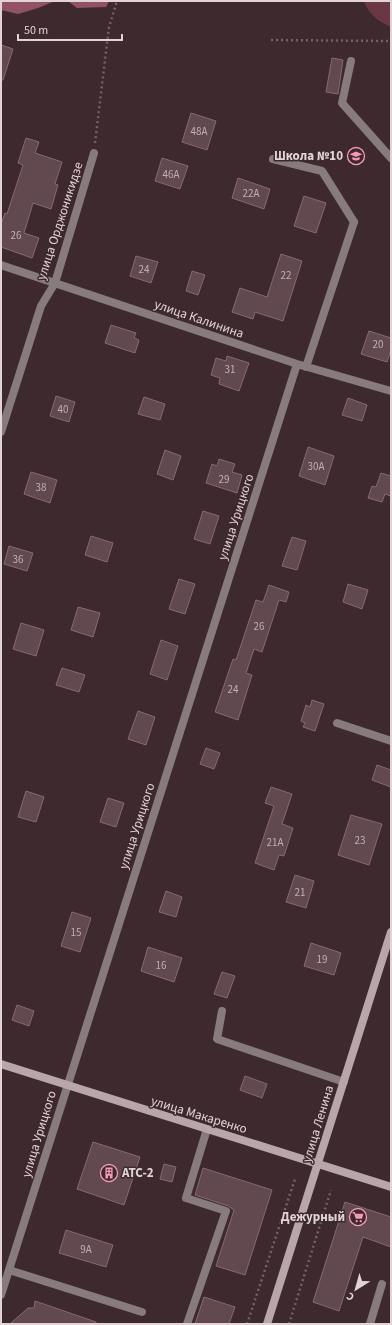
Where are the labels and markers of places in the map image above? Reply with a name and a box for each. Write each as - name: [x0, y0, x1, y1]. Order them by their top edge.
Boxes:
- school or university icon: Школа №10: [346, 146, 366, 166]
- place label: Школа №10: [274, 147, 343, 165]
- building icon: АТС-2: [99, 1163, 119, 1183]
- place label: АТС-2: [121, 1164, 154, 1182]
- supermarket icon: Дежурный: [348, 1207, 368, 1227]
- place label: Дежурный: [281, 1208, 345, 1226]

